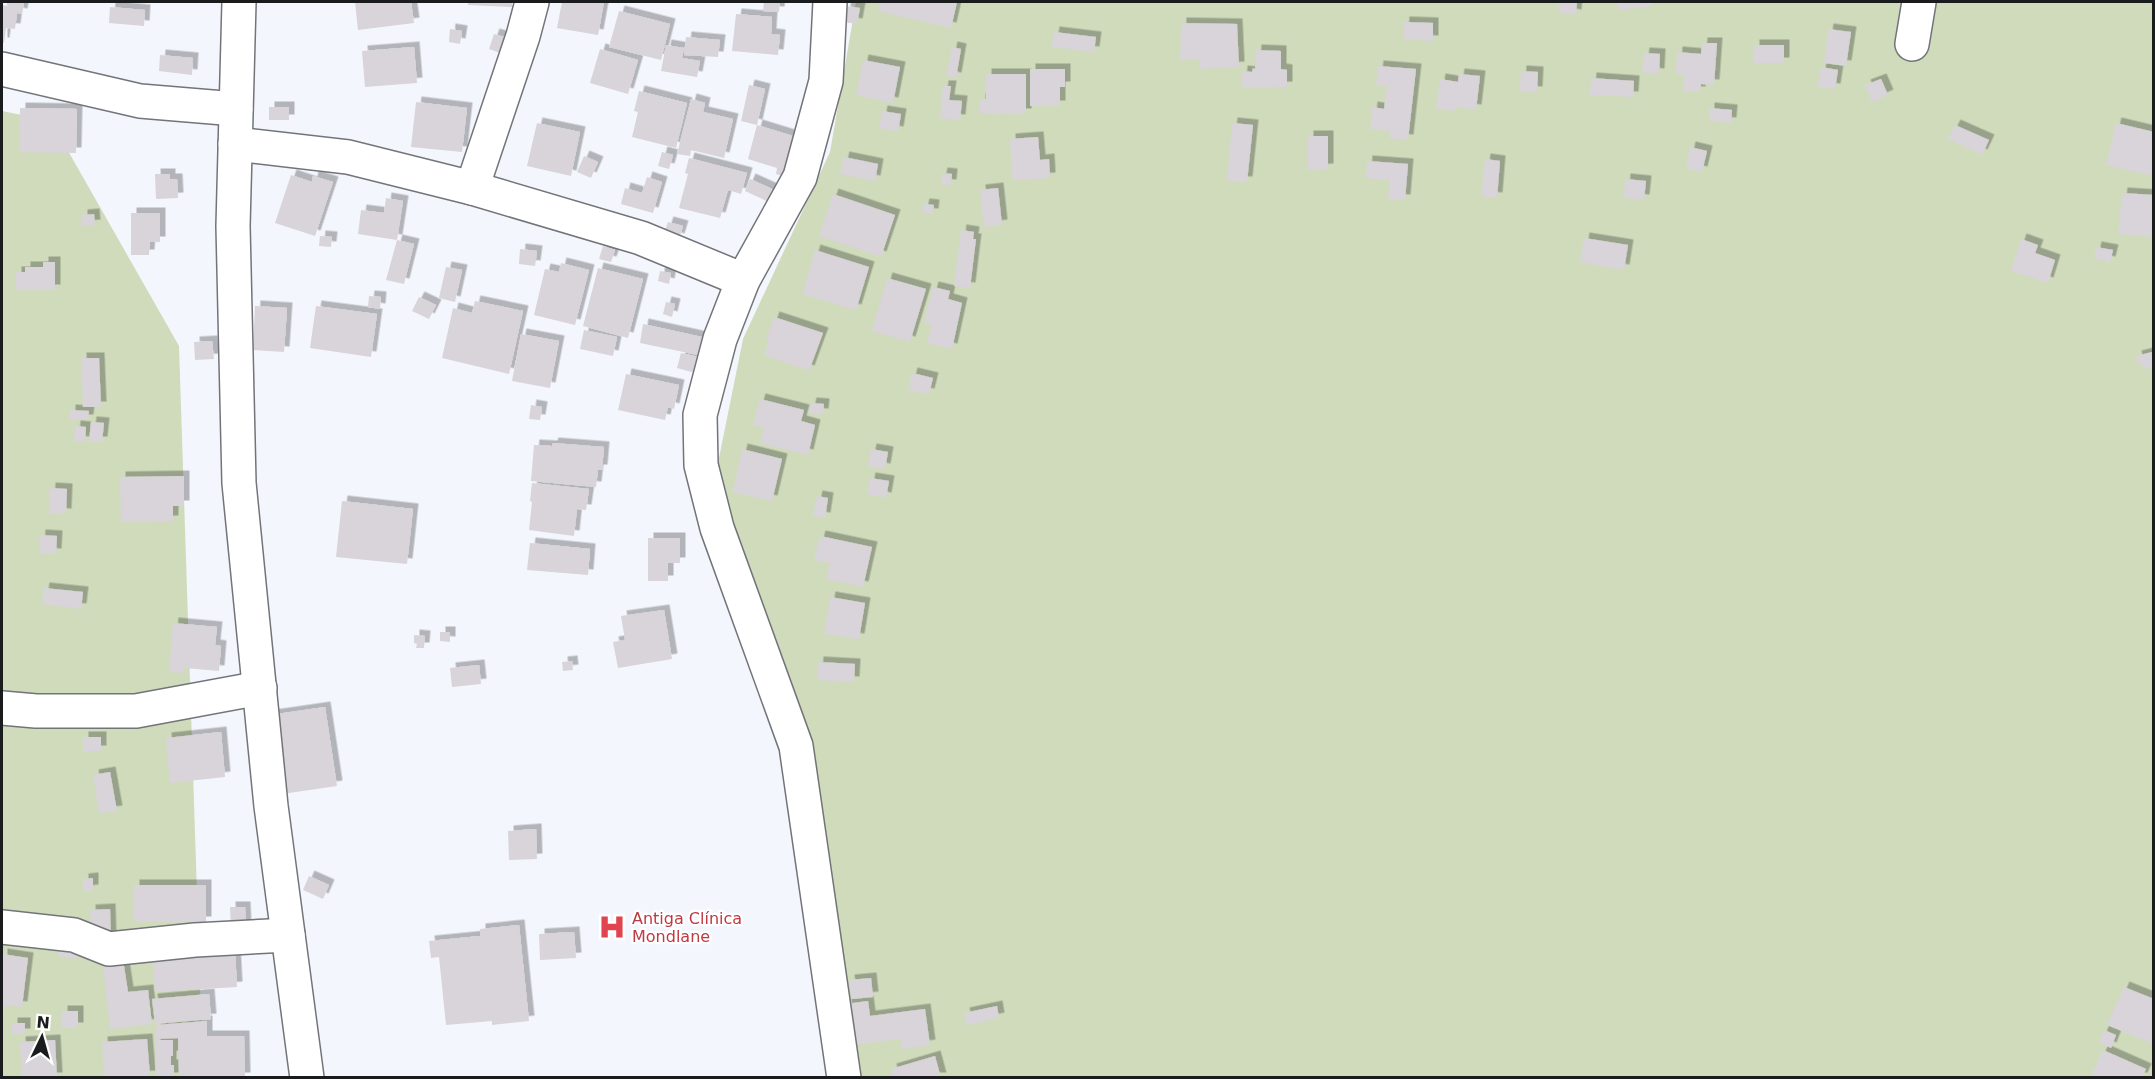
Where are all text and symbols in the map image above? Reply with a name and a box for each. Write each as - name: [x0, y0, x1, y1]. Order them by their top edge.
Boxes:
- place label: Antiga Clínica Mondlane: [632, 909, 742, 946]
- hospital icon: Antiga Clínica Mondlane: [597, 912, 627, 942]
- north arrow: [12, 1007, 72, 1067]
- text: N: [36, 1013, 51, 1033]

